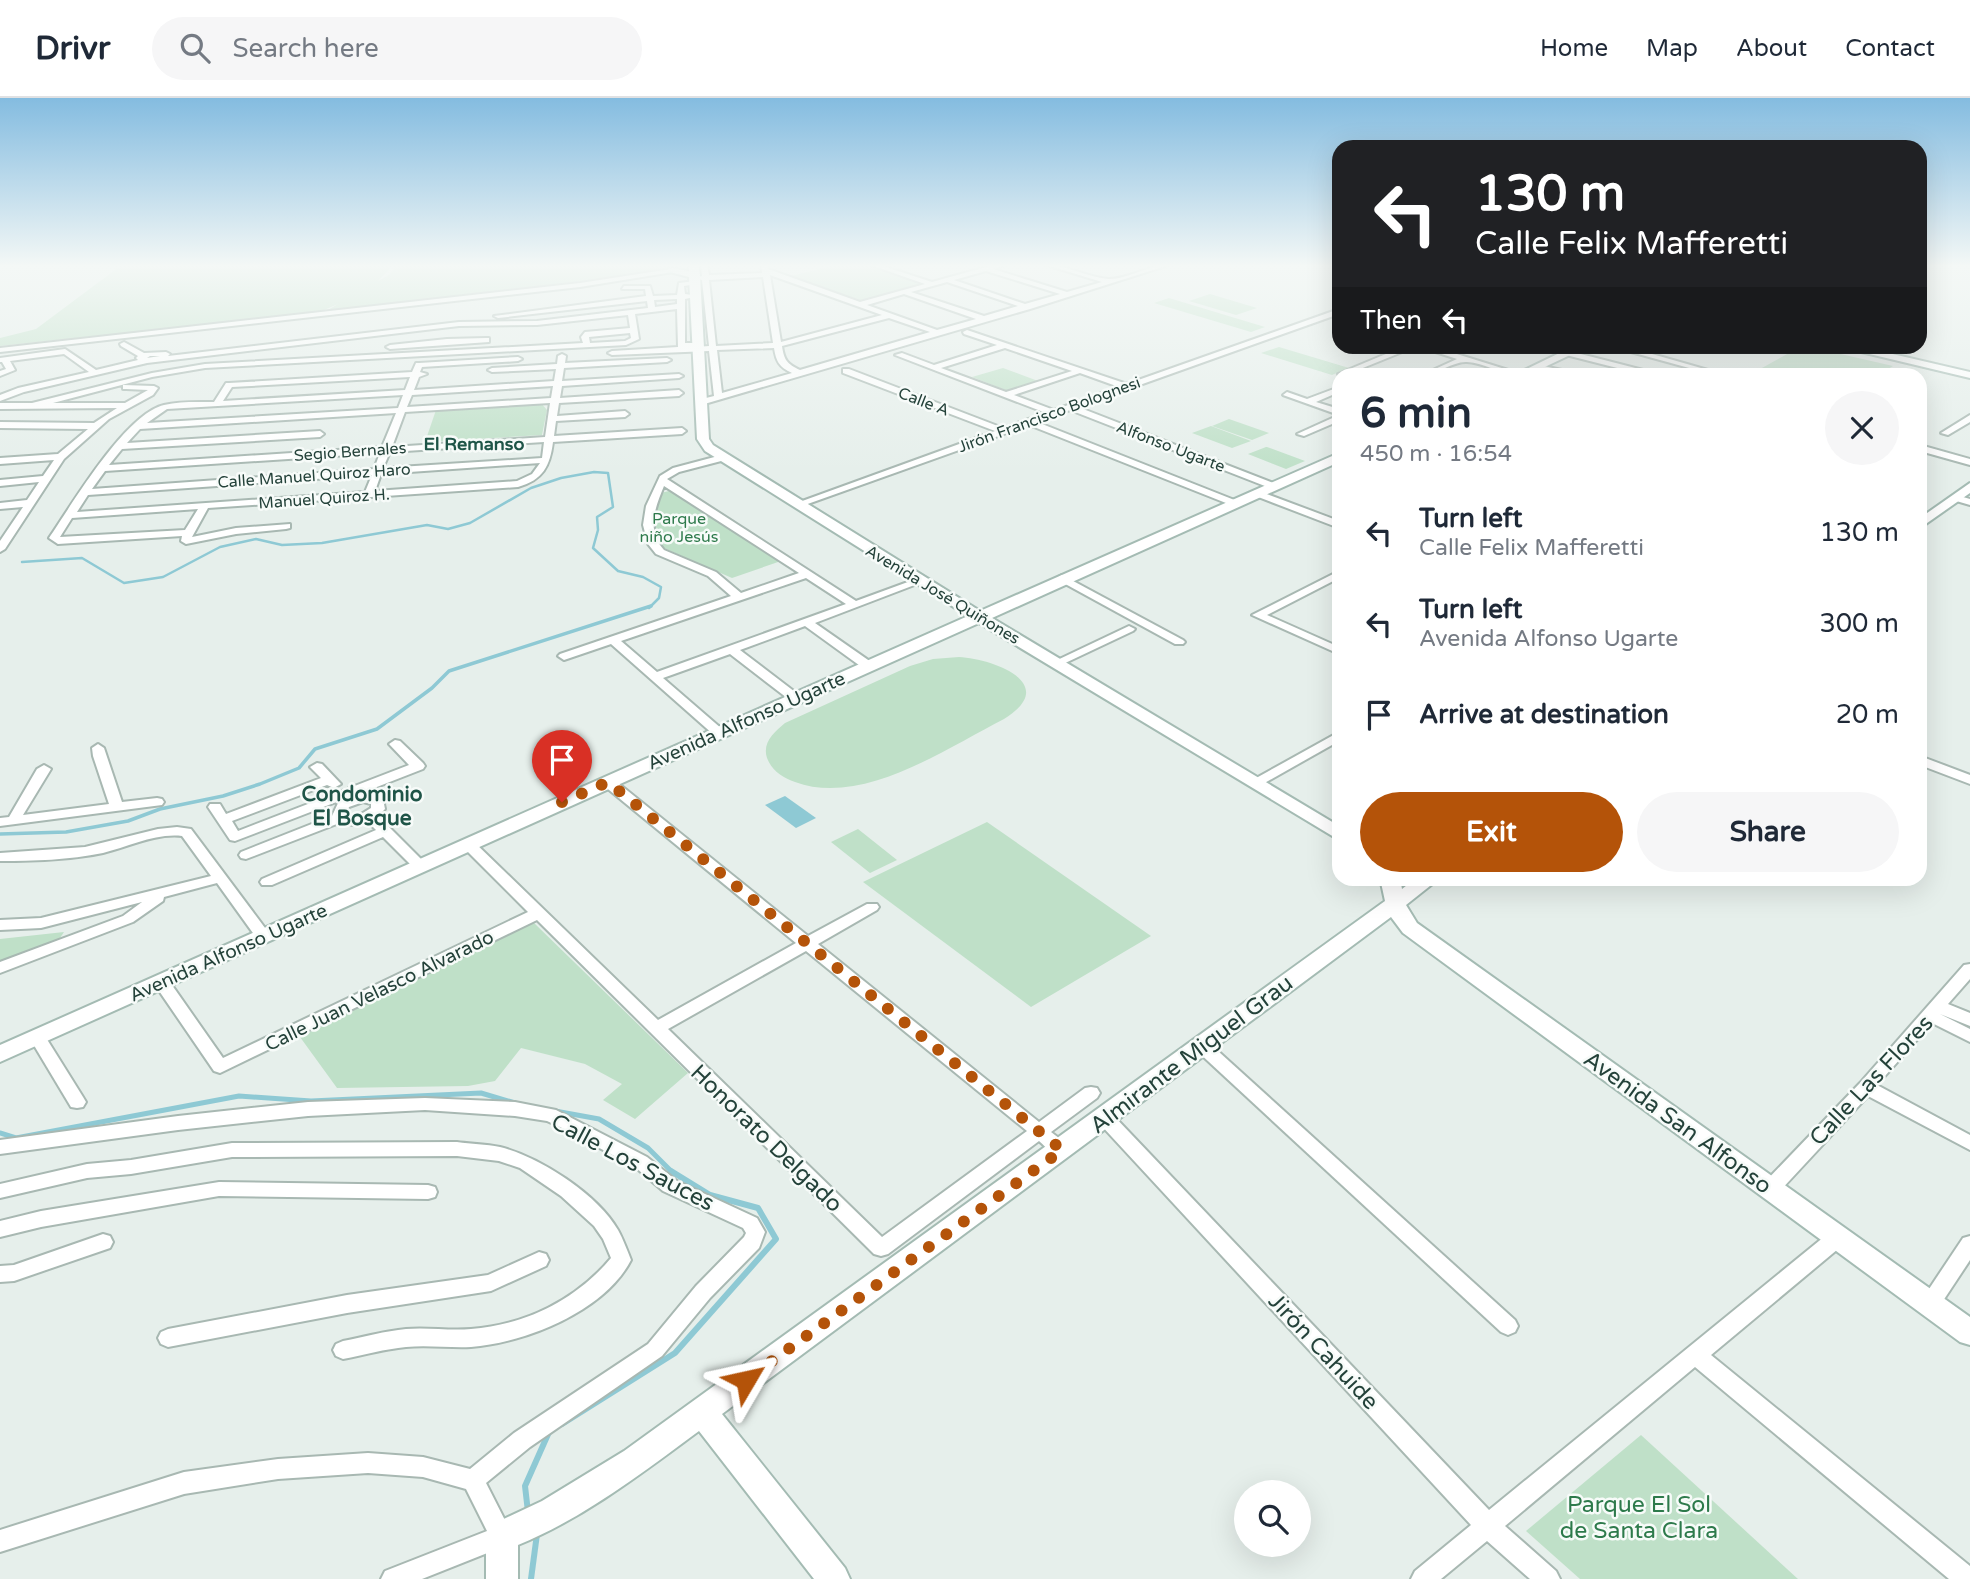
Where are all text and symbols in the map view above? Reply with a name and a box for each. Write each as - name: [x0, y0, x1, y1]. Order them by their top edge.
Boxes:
- search box: [152, 17, 642, 80]
- text: Drivr: [35, 29, 110, 68]
- icon: search: [176, 29, 214, 67]
- text: Search here: [232, 33, 379, 64]
- text: Home: [1540, 34, 1608, 63]
- text: Map: [1646, 34, 1698, 63]
- text: About: [1736, 34, 1807, 63]
- text: Contact: [1845, 34, 1935, 63]
- text: 130 m: [1475, 165, 1625, 224]
- icon: left: [1360, 168, 1451, 259]
- text: Calle Felix Mafferetti: [1475, 225, 1788, 263]
- icon: left: [1436, 301, 1474, 339]
- text: Then: [1360, 305, 1422, 336]
- street label: Jirón Francisco Bolognesi: [955, 373, 1143, 457]
- street label: Calle A: [895, 383, 952, 421]
- text: 6 min: [1360, 388, 1472, 439]
- button: close: [1825, 391, 1899, 465]
- street label: Alfonso Ugarte: [1114, 417, 1228, 477]
- district label: El Remanso: [424, 433, 524, 455]
- street label: Segio Bernales: [293, 438, 407, 466]
- text: 450 m · 16:54: [1360, 440, 1512, 468]
- street label: Calle Manuel Quiroz Haro: [217, 459, 411, 493]
- street label: Manuel Quiroz H.: [258, 484, 390, 514]
- text: Turn left: [1419, 503, 1522, 534]
- park label: Parque niño Jesús: [640, 509, 718, 547]
- icon: left: [1360, 514, 1398, 552]
- text: 130 m: [1819, 517, 1899, 548]
- text: Calle Felix Mafferetti: [1419, 534, 1644, 562]
- street label: Avenida José Quiñones: [862, 541, 1023, 649]
- text: Turn left: [1419, 594, 1522, 625]
- icon: left: [1360, 605, 1398, 643]
- text: 300 m: [1819, 608, 1899, 639]
- text: Avenida Alfonso Ugarte: [1419, 625, 1678, 653]
- street label: Avenida Alfonso Ugarte: [644, 667, 849, 775]
- icon: arrive: [1360, 696, 1398, 734]
- text: Arrive at destination: [1419, 699, 1669, 730]
- text: 20 m: [1836, 699, 1899, 730]
- pin: [532, 730, 592, 802]
- icon: arrive: [543, 741, 581, 779]
- district label: Condominio El Bosque: [301, 782, 423, 831]
- button: Exit: [1360, 792, 1623, 872]
- button: Share: [1637, 792, 1899, 872]
- street label: Avenida Alfonso Ugarte: [126, 899, 331, 1007]
- street label: Calle Juan Velasco Alvarado: [262, 926, 497, 1056]
- street label: Almirante Miguel Grau: [1085, 969, 1299, 1140]
- street label: Calle Las Flores: [1804, 1009, 1939, 1152]
- street label: Avenida San Alfonso: [1578, 1045, 1777, 1200]
- street label: Honorato Delgado: [684, 1059, 848, 1218]
- street label: Calle Los Sauces: [546, 1108, 719, 1218]
- street label: Jirón Cahuide: [1262, 1288, 1384, 1416]
- position arrow: [709, 1343, 783, 1417]
- map controls: [1234, 1480, 1311, 1557]
- button: search: [1234, 1480, 1311, 1557]
- park label: Parque El Sol de Santa Clara: [1560, 1491, 1718, 1545]

